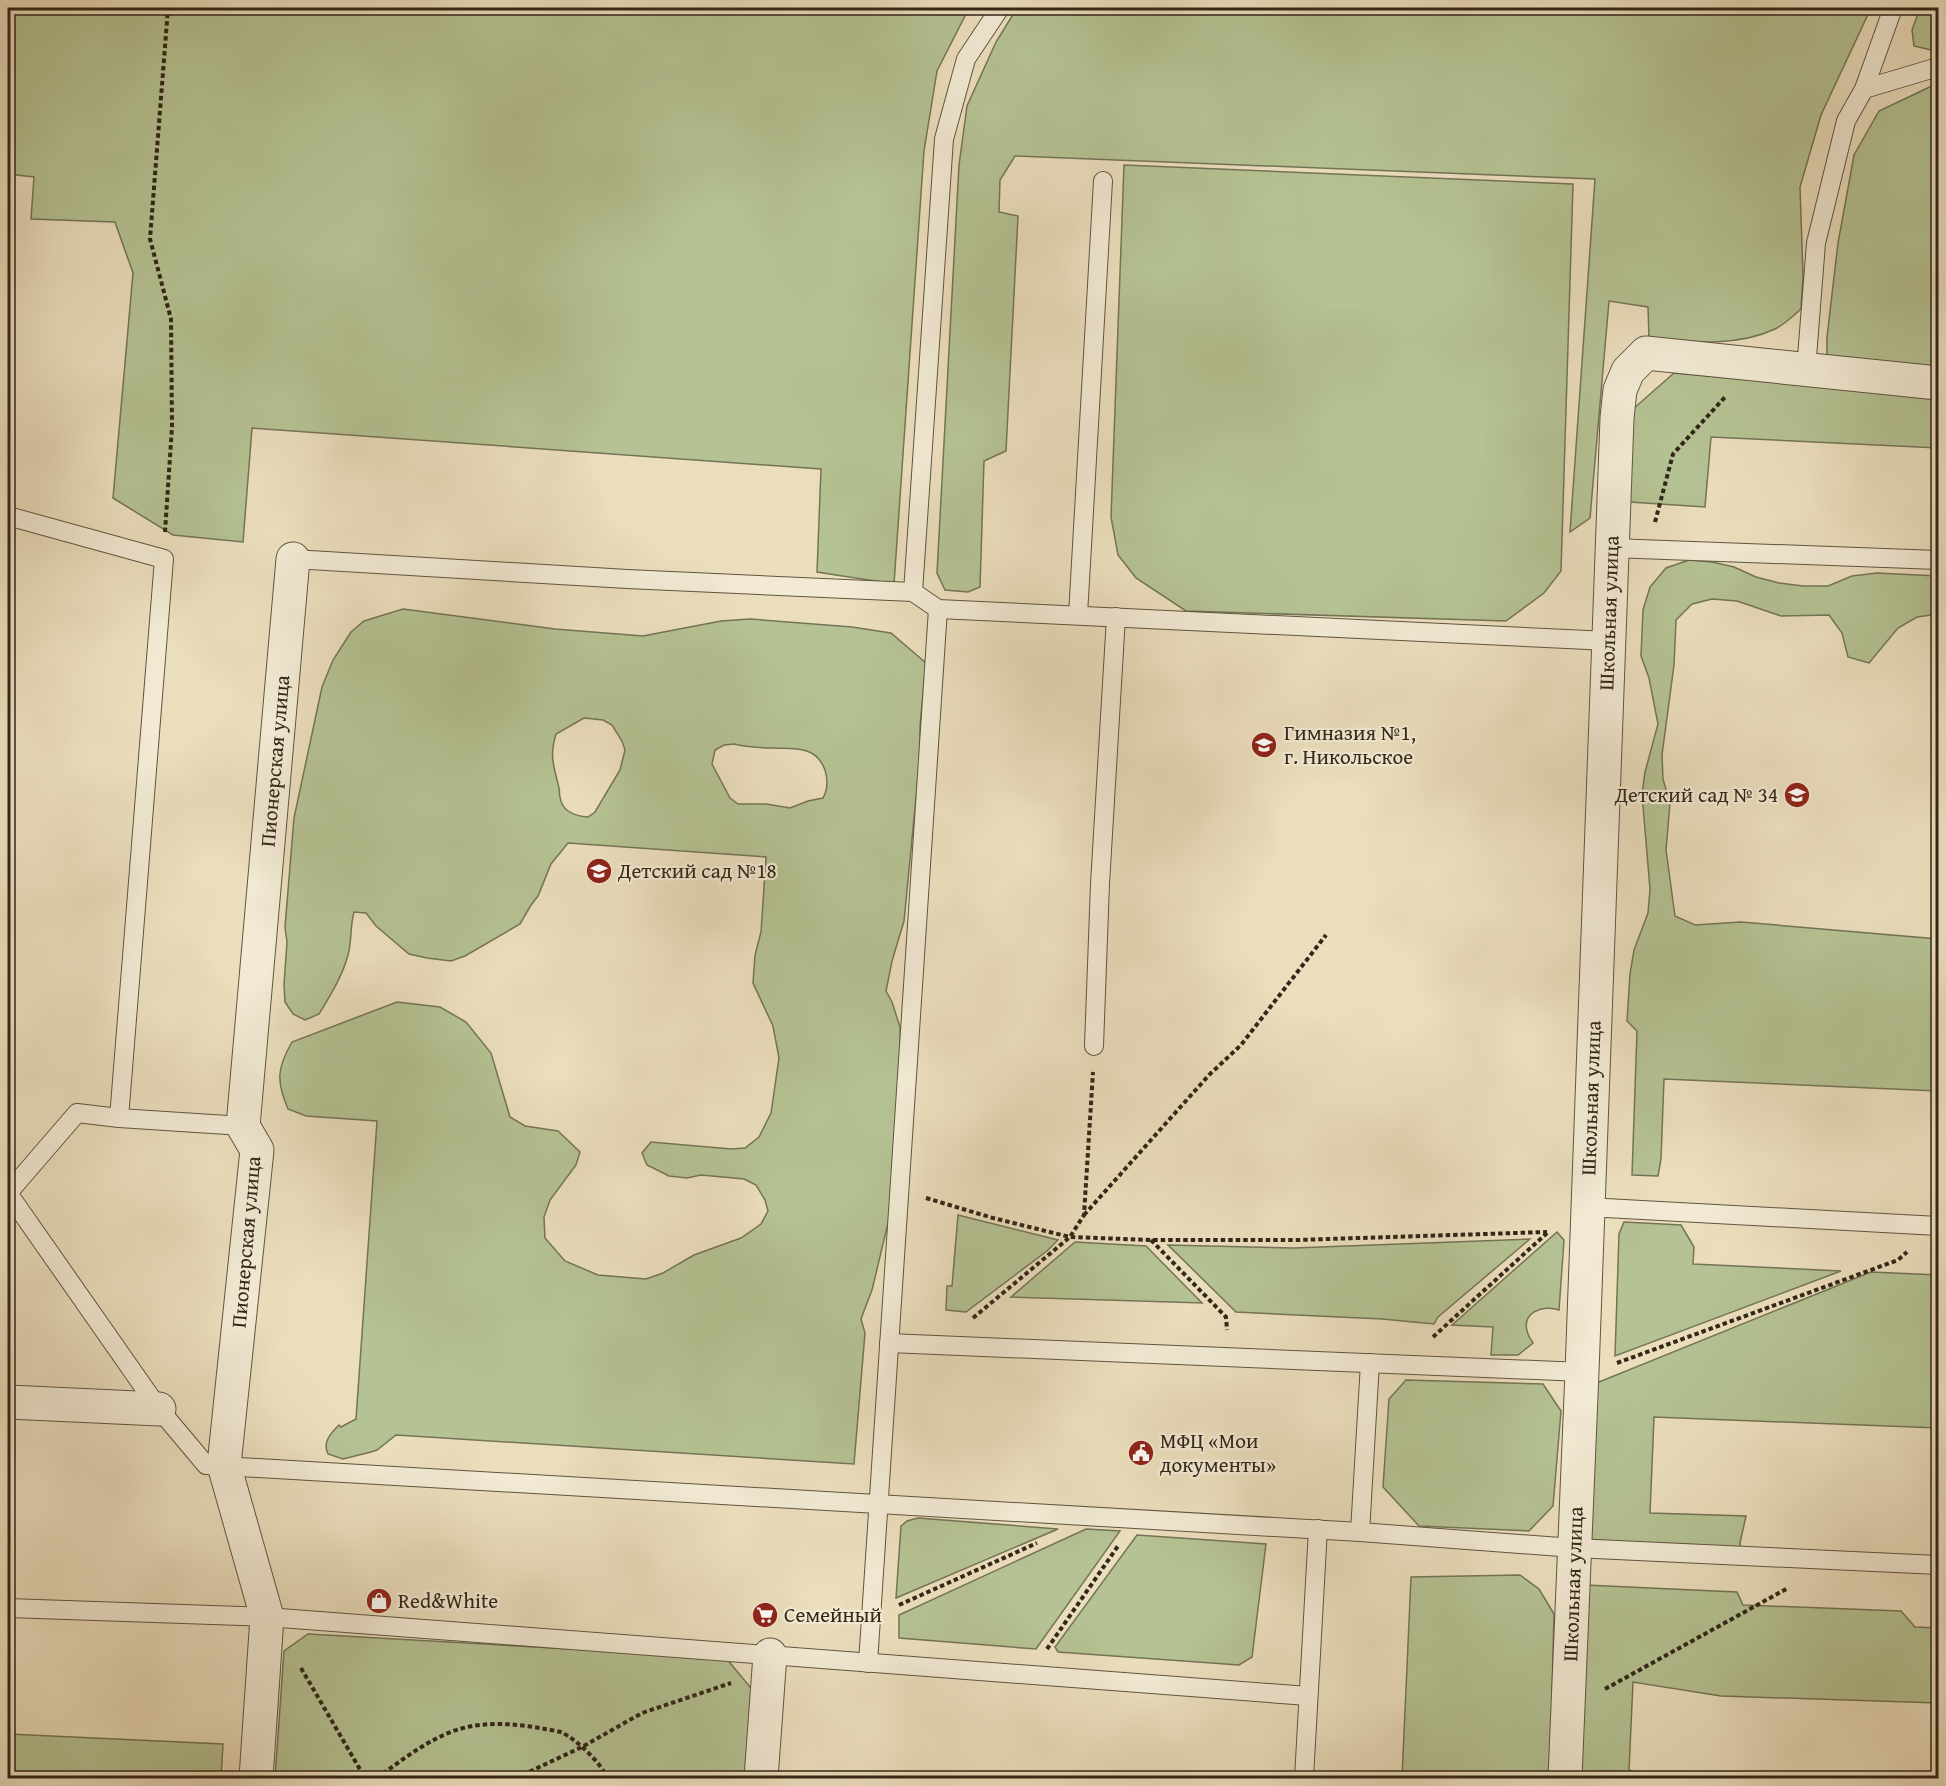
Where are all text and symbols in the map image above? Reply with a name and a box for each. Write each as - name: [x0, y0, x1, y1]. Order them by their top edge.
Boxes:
- street label: Школьная улица: [1590, 535, 1627, 691]
- street label: Пионерская улица: [252, 674, 297, 848]
- place label: Гимназия №1, г. Никольское: [1284, 717, 1416, 772]
- school or university icon: Гимназия №1, г. Никольское: [1249, 730, 1279, 760]
- place label: Детский сад № 34: [1614, 779, 1778, 810]
- school or university icon: Детский сад № 34: [1782, 780, 1812, 810]
- place label: Детский сад №18: [617, 855, 777, 886]
- school or university icon: Детский сад №18: [584, 856, 614, 886]
- street label: Школьная улица: [1572, 1020, 1609, 1176]
- street label: Пионерская улица: [223, 1155, 268, 1329]
- place label: МФЦ «Мои документы»: [1160, 1425, 1276, 1480]
- public building icon: МФЦ «Мои документы»: [1126, 1438, 1156, 1468]
- street label: Школьная улица: [1554, 1506, 1591, 1662]
- place label: Red&White: [398, 1585, 498, 1616]
- shop icon: Red&White: [364, 1586, 394, 1616]
- place label: Семейный: [784, 1599, 882, 1630]
- supermarket icon: Семейный: [750, 1600, 780, 1630]

